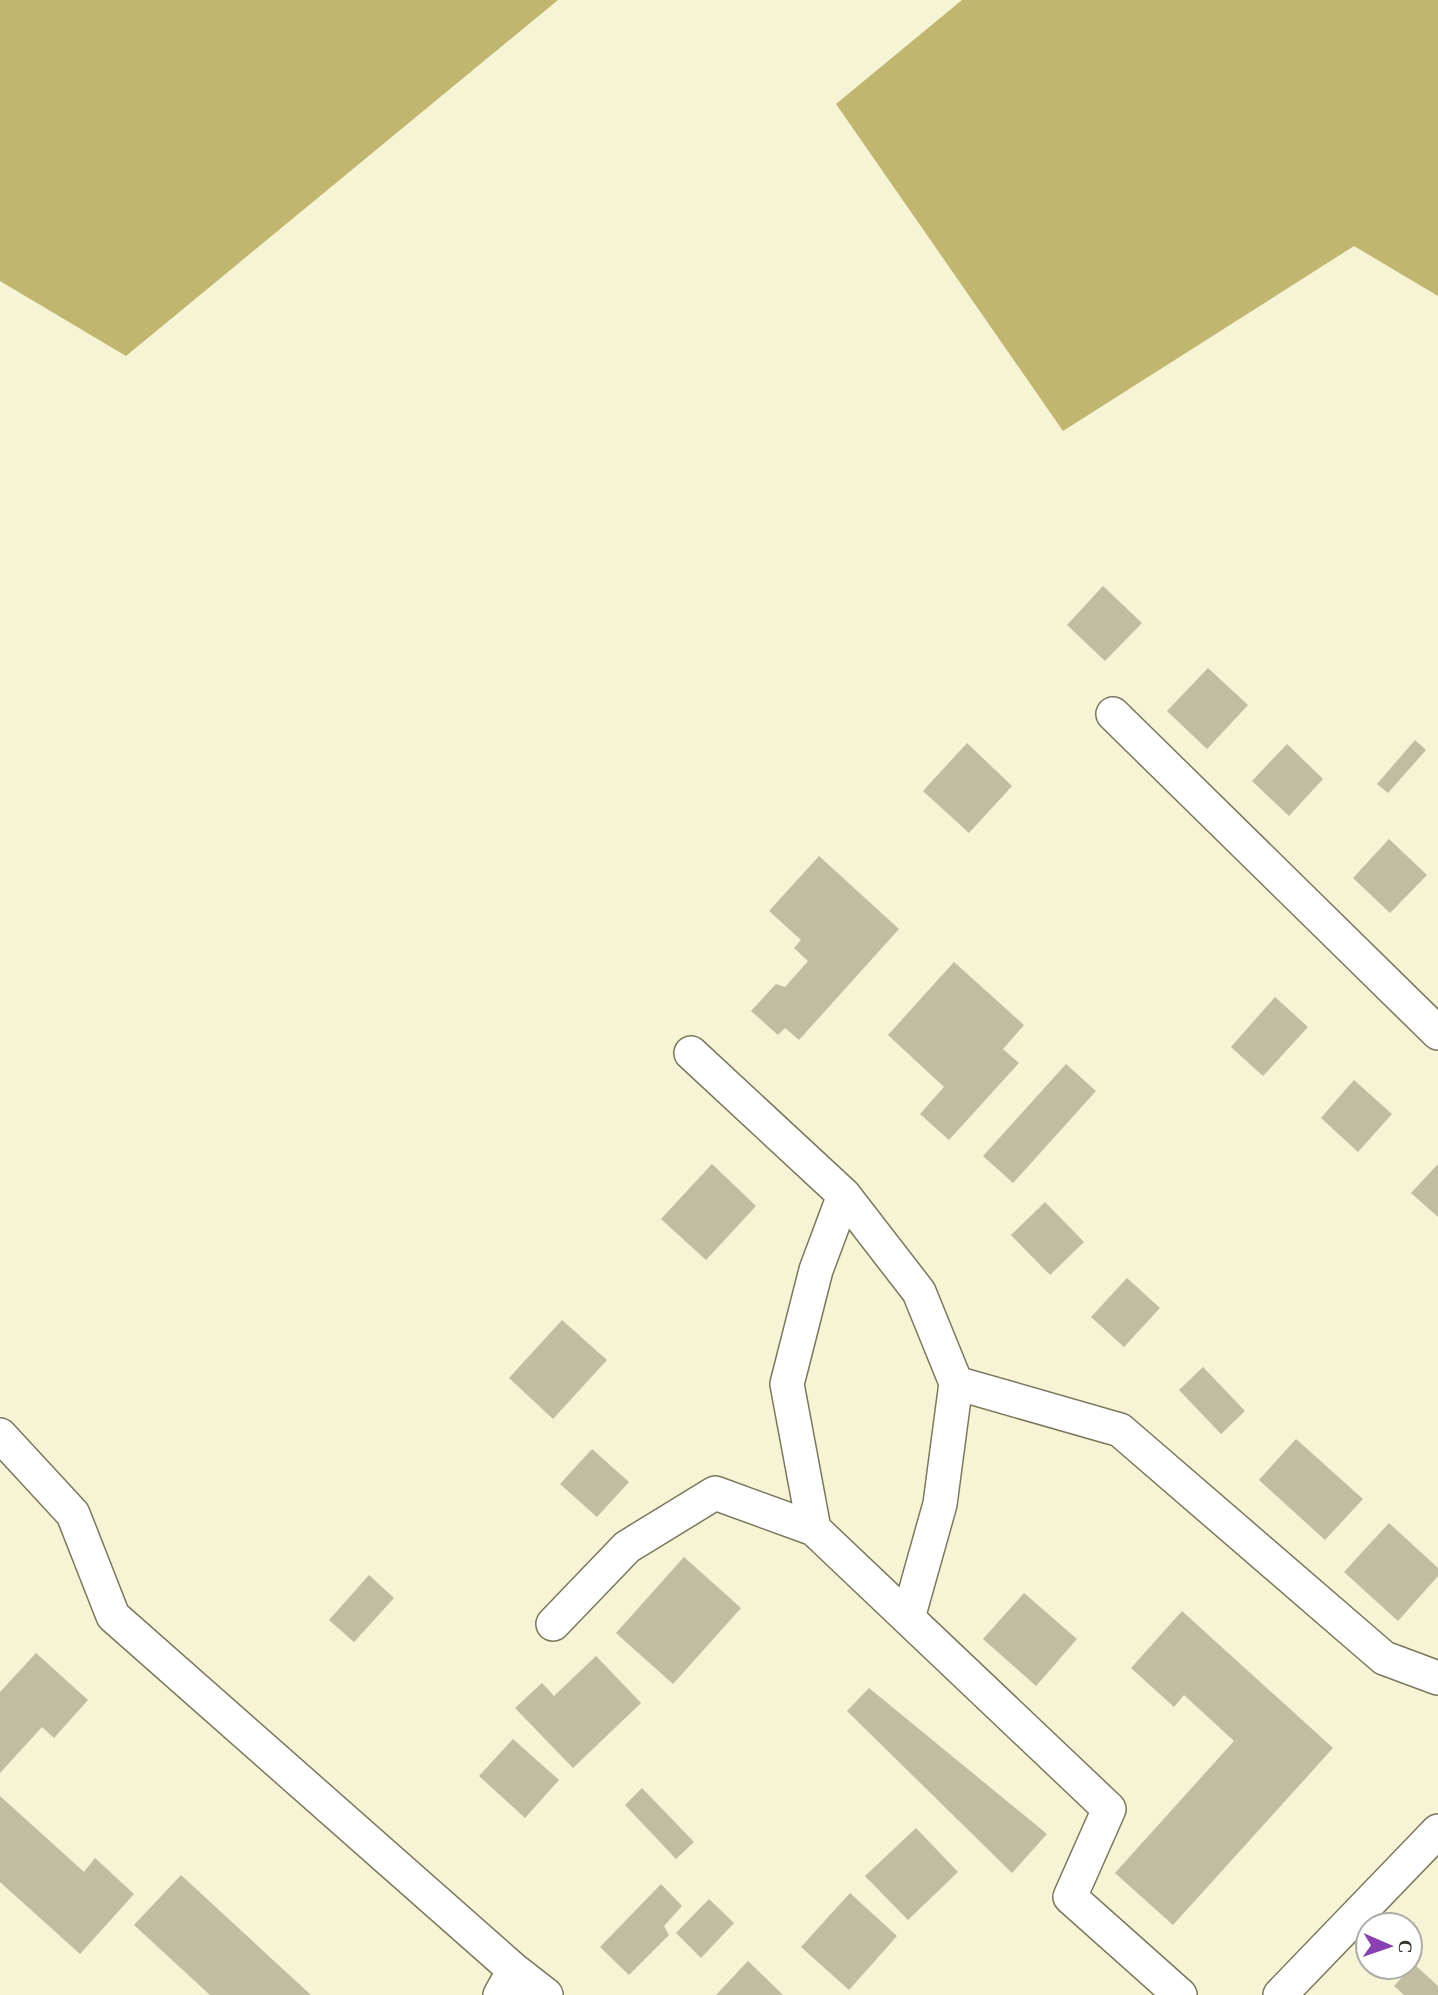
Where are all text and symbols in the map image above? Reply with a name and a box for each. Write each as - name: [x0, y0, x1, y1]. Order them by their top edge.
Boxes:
- north arrow: [1354, 1911, 1424, 1981]
- text: С: [1395, 1939, 1416, 1954]

